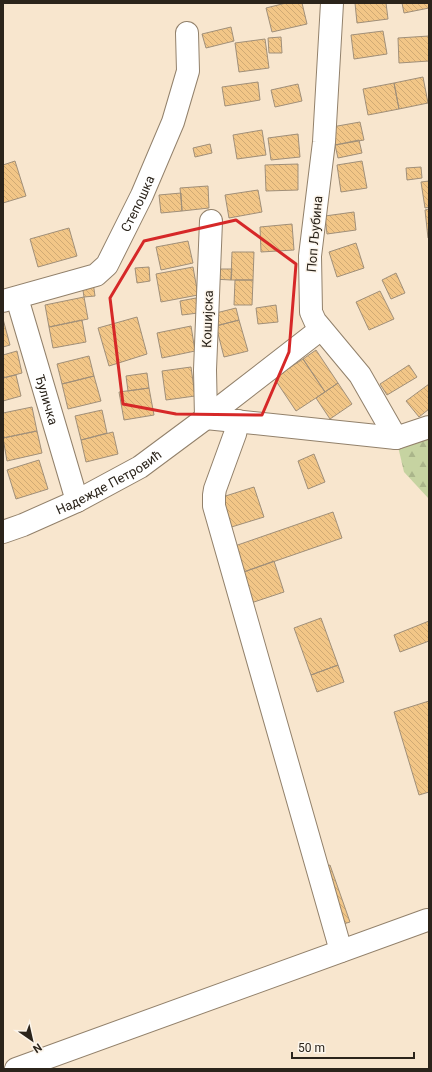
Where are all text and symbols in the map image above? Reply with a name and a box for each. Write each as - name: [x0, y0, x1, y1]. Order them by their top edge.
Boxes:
- street label: Степошка: [118, 173, 157, 234]
- street label: Поп Љубина: [304, 195, 325, 273]
- street label: Кошијска: [199, 290, 216, 348]
- street label: Ђуличка: [32, 373, 61, 427]
- street label: Надежде Петровић: [54, 447, 164, 517]
- north arrow: [12, 1020, 52, 1060]
- scale bar: [292, 1034, 414, 1060]
- text: N: [30, 1040, 44, 1056]
- text: 50 m: [298, 1041, 325, 1055]

